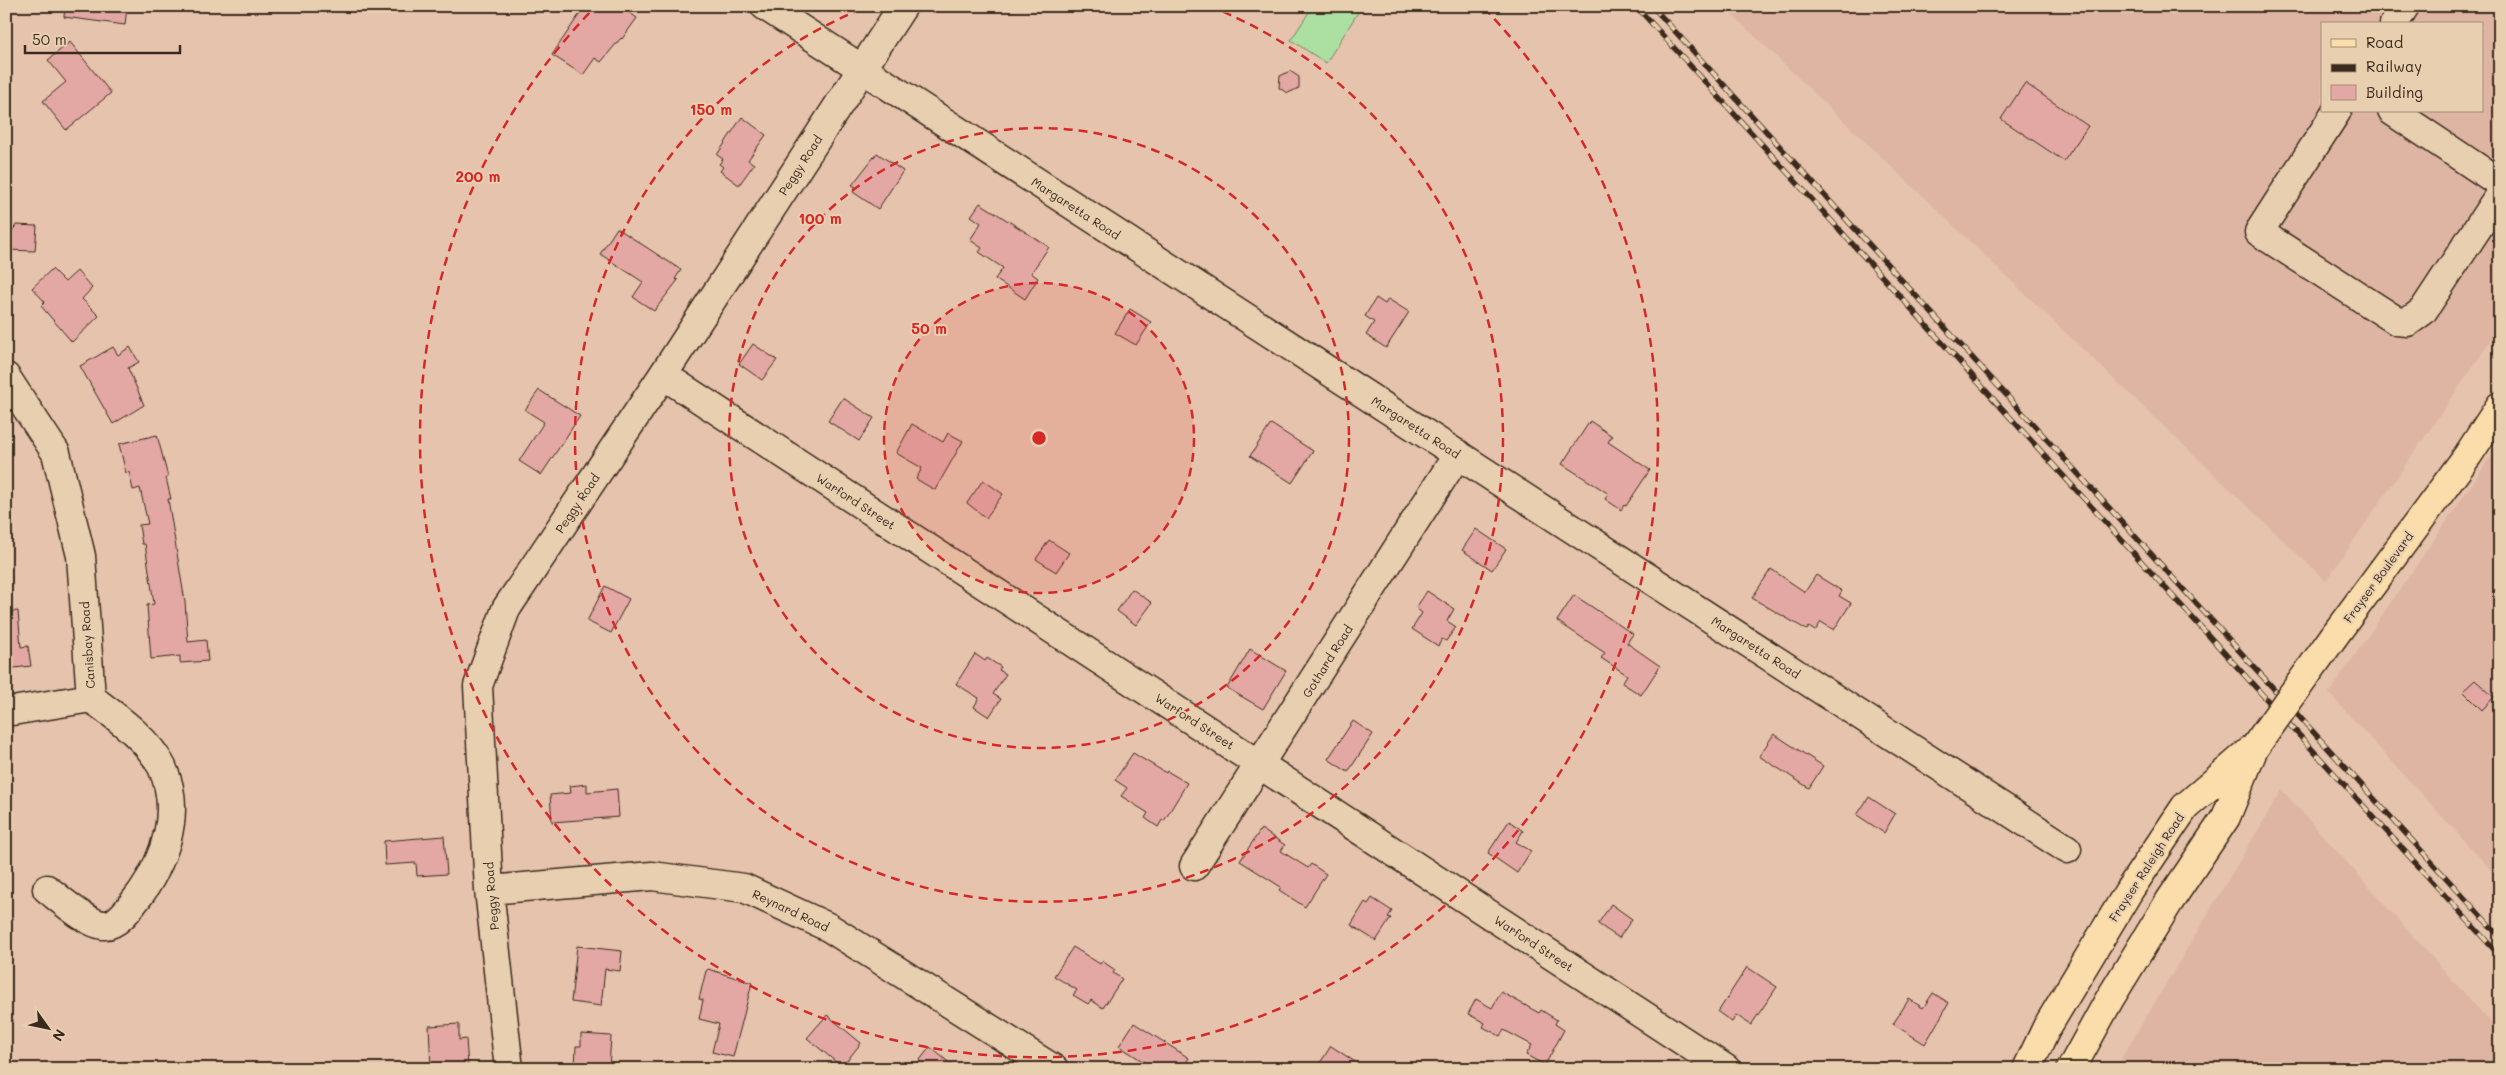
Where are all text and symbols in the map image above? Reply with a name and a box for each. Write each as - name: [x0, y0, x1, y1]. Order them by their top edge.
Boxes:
- scale bar: [25, 22, 180, 54]
- legend: [2321, 22, 2484, 112]
- text: 50 m: [32, 29, 67, 49]
- text: Road: [2366, 32, 2403, 52]
- text: Railway: [2366, 56, 2422, 76]
- text: Building: [2366, 82, 2423, 102]
- text: 150 m: [690, 99, 732, 119]
- street label: Peggy Road: [775, 132, 826, 198]
- text: 200 m: [456, 166, 501, 186]
- street label: Margaretta Road: [1029, 173, 1124, 243]
- text: 100 m: [798, 208, 842, 228]
- text: 50 m: [911, 318, 947, 338]
- street label: Margaretta Road: [1369, 392, 1464, 462]
- centre of rings: [1030, 429, 1048, 447]
- street label: Warford Street: [813, 469, 899, 533]
- street label: Peggy Road: [551, 470, 603, 536]
- street label: Frayser Boulevard: [2340, 528, 2417, 626]
- street label: Canisbay Road: [76, 601, 98, 689]
- street label: Margaretta Road: [1709, 612, 1804, 682]
- street label: Gothard Road: [1298, 621, 1356, 700]
- street label: Warford Street: [1152, 689, 1238, 753]
- street label: Frayser Raleigh Road: [2105, 809, 2187, 924]
- street label: Peggy Road: [480, 861, 502, 931]
- street label: Reynard Road: [750, 885, 832, 935]
- street label: Warford Street: [1491, 911, 1577, 975]
- north arrow: [22, 1002, 72, 1052]
- text: N: [48, 1026, 70, 1045]

